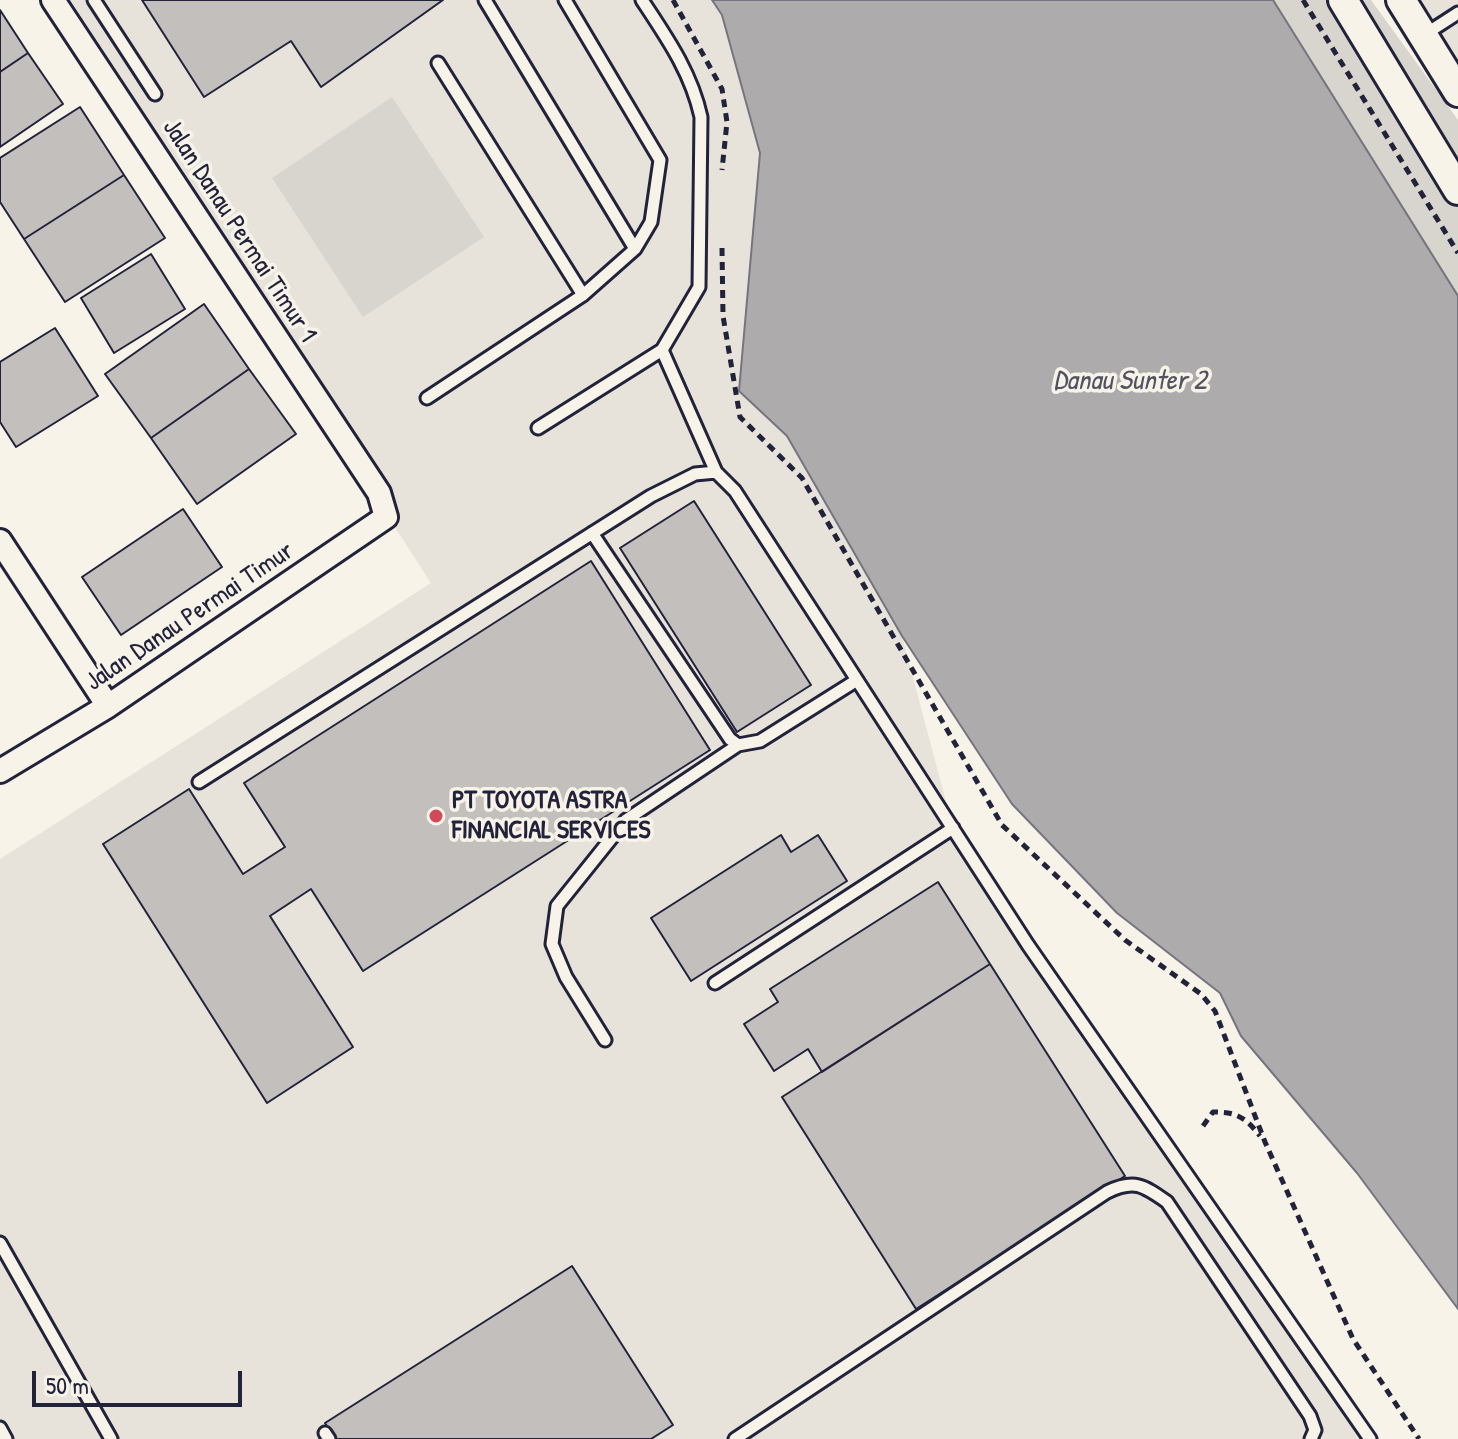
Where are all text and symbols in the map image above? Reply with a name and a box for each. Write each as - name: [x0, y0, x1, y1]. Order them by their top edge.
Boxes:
- street label: Jalan Danau Permai Timur 1: [155, 114, 323, 348]
- water label: Danau Sunter 2: [1053, 365, 1207, 399]
- street label: Jalan Danau Permai Timur: [80, 536, 300, 698]
- place label: PT TOYOTA ASTRA FINANCIAL SERVICES: [452, 785, 651, 846]
- marker: PT TOYOTA ASTRA FINANCIAL SERVICES: [427, 807, 445, 825]
- scale bar: [36, 1355, 246, 1405]
- text: 50 m: [46, 1369, 89, 1401]

